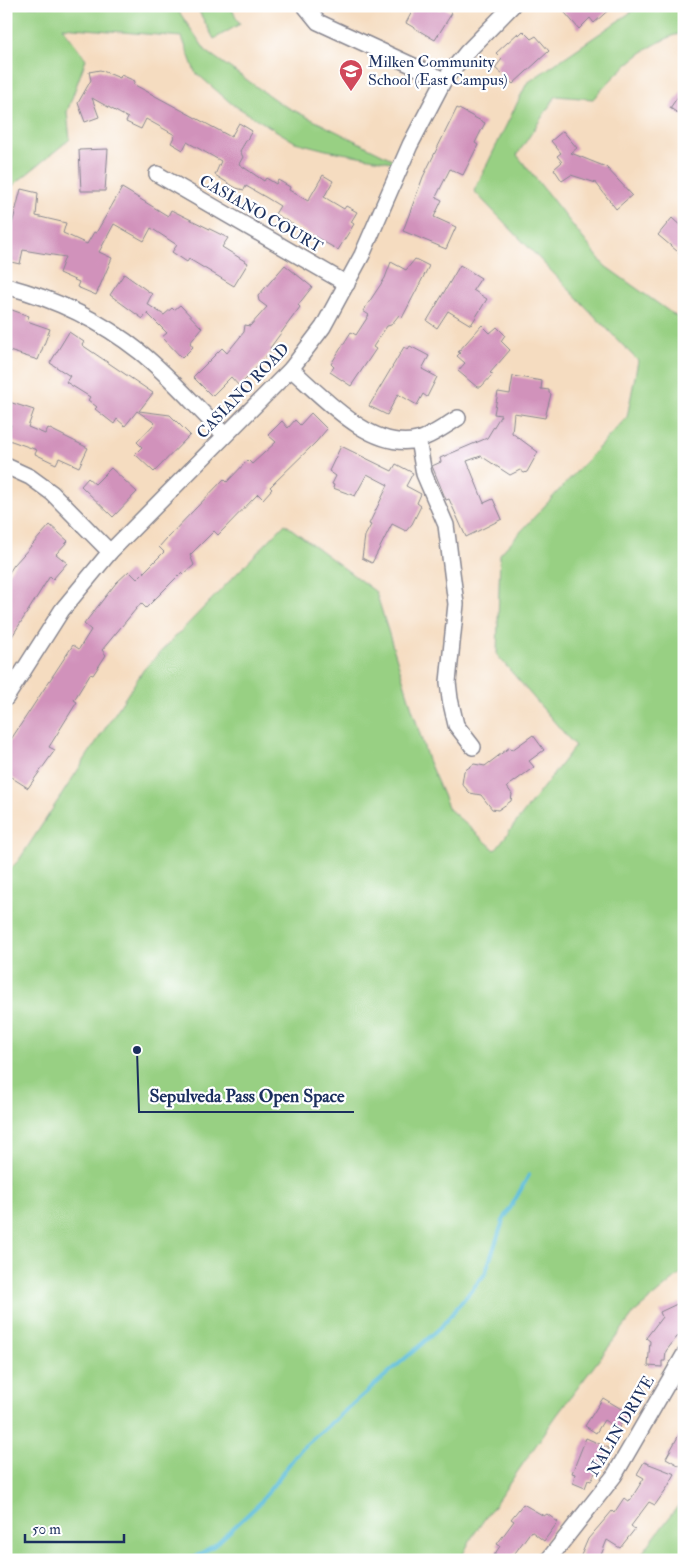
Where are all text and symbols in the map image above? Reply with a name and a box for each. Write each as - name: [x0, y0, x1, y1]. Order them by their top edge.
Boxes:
- place label: Milken Community School (East Campus): [368, 52, 508, 91]
- school or university icon: Milken Community School (East Campus): [338, 58, 364, 92]
- street label: CASIANO COURT: [196, 171, 326, 257]
- street label: CASIANO ROAD: [192, 339, 294, 443]
- callout: Sepulveda Pass Open Space: [139, 1079, 354, 1112]
- text: Sepulveda Pass Open Space: [150, 1085, 345, 1108]
- street label: NALIN DRIVE: [583, 1372, 659, 1480]
- scale bar: [25, 1511, 124, 1543]
- text: 50 m: [32, 1520, 61, 1539]

